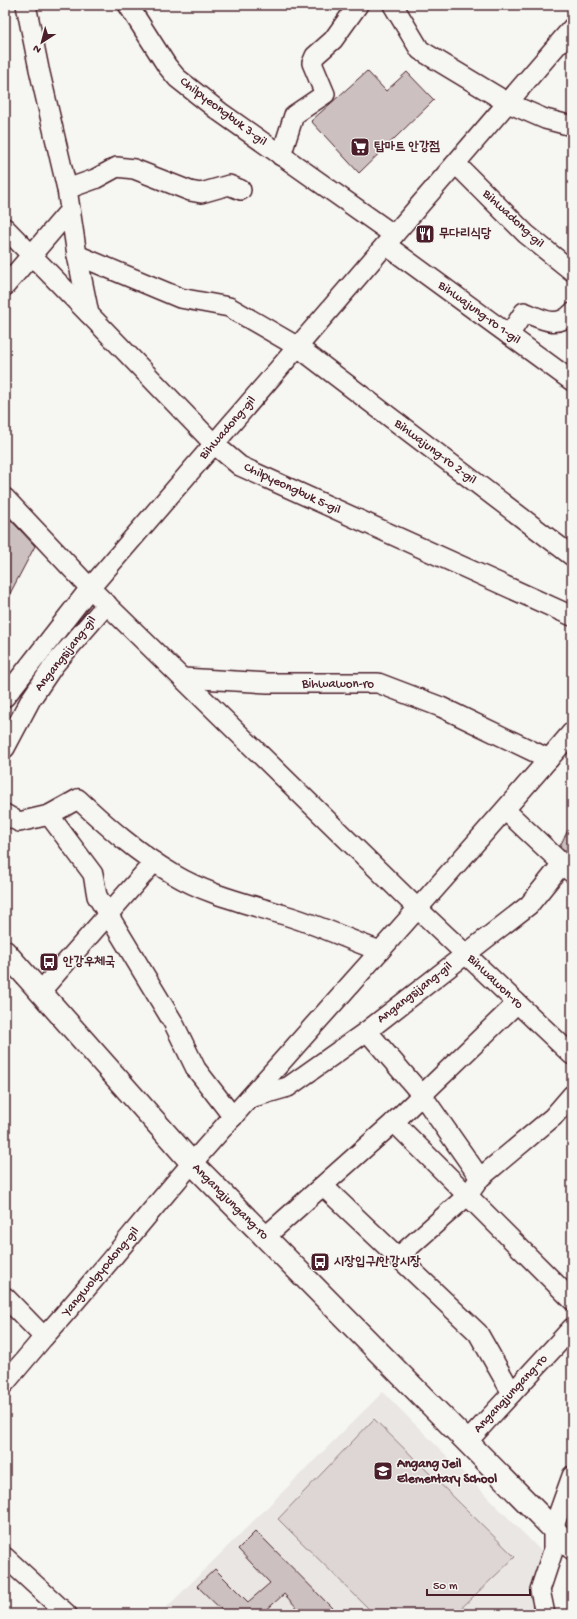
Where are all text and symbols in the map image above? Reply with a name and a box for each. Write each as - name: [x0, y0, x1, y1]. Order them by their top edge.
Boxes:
- north arrow: [22, 22, 62, 62]
- text: N: [31, 42, 44, 55]
- street label: Chilpyeongbuk 3-gil: [176, 74, 270, 150]
- supermarket icon: 탑마트 안강점: [349, 136, 371, 158]
- place label: 탑마트 안강점: [374, 140, 440, 155]
- street label: Bihwadong-gil: [478, 186, 547, 251]
- restaurant icon: 무다리식당: [414, 223, 436, 245]
- place label: 무다리식당: [439, 227, 492, 242]
- street label: Bihwajung-ro 1-gil: [434, 278, 523, 348]
- street label: Bihwadong-gil: [196, 393, 260, 463]
- street label: Bihwajung-ro 2-gil: [390, 416, 479, 488]
- street label: Chilpyeongbuk 5-gil: [241, 460, 343, 518]
- street label: Angangsijang-gil: [32, 613, 100, 695]
- street label: Bihwawon-ro: [301, 677, 374, 692]
- bus stop icon: 안강우체국: [38, 951, 60, 973]
- street label: Bihwawon-ro: [463, 951, 526, 1013]
- place label: 안강우체국: [63, 955, 116, 970]
- street label: Angangsijang-gil: [374, 959, 456, 1027]
- street label: Angangjungang-ro: [189, 1161, 271, 1243]
- street label: Yangwolgyodong-gil: [59, 1224, 143, 1321]
- bus stop icon: 시장입구/안강시장: [309, 1251, 331, 1273]
- place label: 시장입구/안강시장: [333, 1255, 421, 1270]
- street label: Angangjungang-ro: [471, 1352, 551, 1436]
- place label: Angang Jeil Elementary School: [396, 1457, 497, 1487]
- school or university icon: Angang Jeil Elementary School: [372, 1460, 394, 1482]
- scale bar: [427, 1571, 530, 1597]
- text: 50 m: [433, 1580, 458, 1594]

